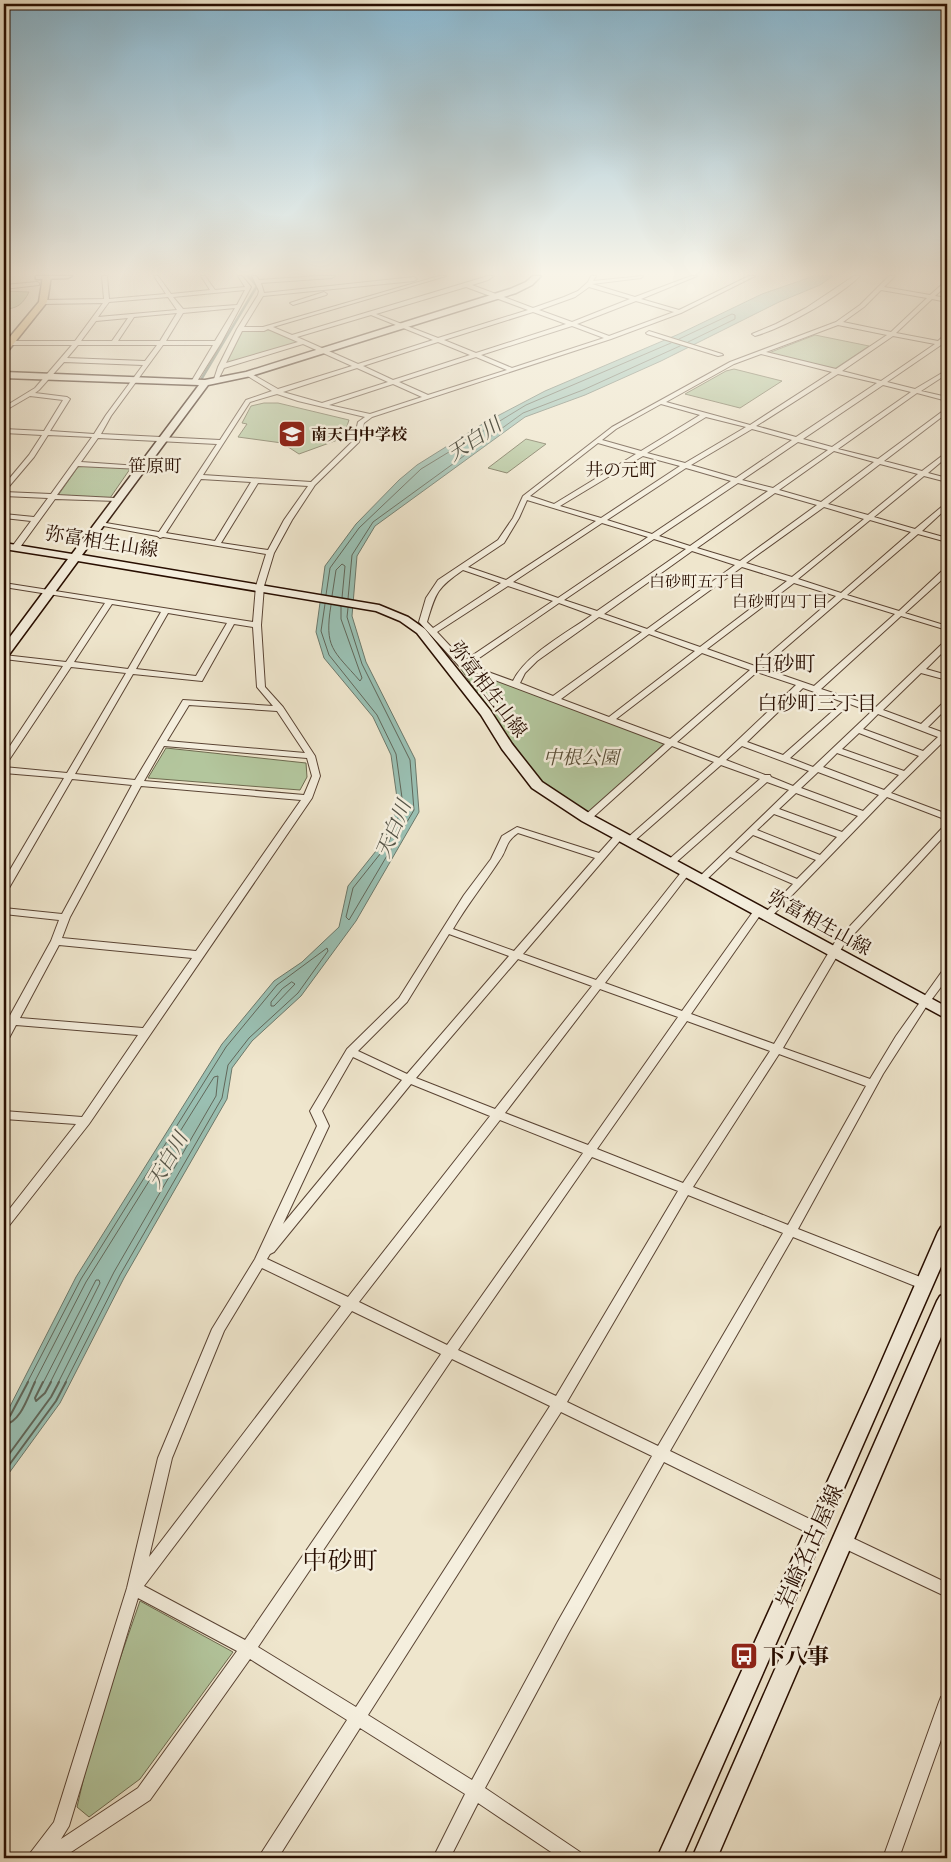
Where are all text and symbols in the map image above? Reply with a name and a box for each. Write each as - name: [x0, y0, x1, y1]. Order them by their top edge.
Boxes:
- water label: 天白川: [442, 411, 510, 470]
- school or university icon: 南天白中学校: [277, 419, 307, 449]
- place label: 南天白中学校: [311, 425, 408, 448]
- district label: 笹原町: [128, 455, 182, 481]
- district label: 井の元町: [585, 459, 657, 485]
- street label: 弥富相生山線: [43, 521, 160, 566]
- district label: 白砂町五丁目: [649, 572, 745, 595]
- district label: 白砂町四丁目: [732, 592, 828, 615]
- street label: 弥富相生山線: [442, 637, 532, 744]
- district label: 白砂町: [753, 651, 816, 681]
- district label: 白砂町三丁目: [757, 691, 877, 720]
- park label: 中根公園: [543, 746, 622, 773]
- water label: 天白川: [370, 795, 421, 863]
- street label: 弥富相生山線: [762, 885, 875, 964]
- water label: 天白川: [142, 1126, 198, 1194]
- street label: 岩崎名古屋線: [770, 1480, 853, 1614]
- district label: 中砂町: [302, 1545, 378, 1581]
- bus stop icon: 下八事: [729, 1641, 759, 1671]
- place label: 下八事: [763, 1643, 829, 1675]

